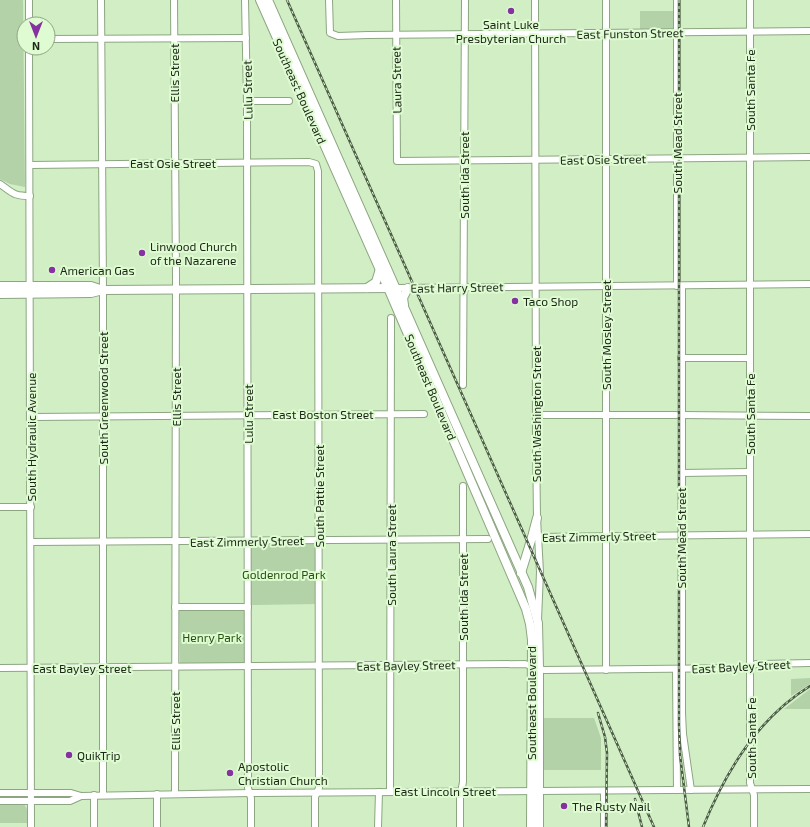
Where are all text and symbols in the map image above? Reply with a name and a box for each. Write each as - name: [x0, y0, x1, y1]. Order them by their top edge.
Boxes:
- marker: Saint Luke Presbyterian Church: [506, 6, 516, 16]
- north arrow: [16, 16, 56, 56]
- place label: Saint Luke Presbyterian Church: [456, 17, 566, 45]
- street label: East Funston Street: [576, 25, 684, 41]
- street label: Southeast Boulevard: [270, 36, 330, 146]
- text: N: [32, 40, 40, 53]
- street label: Ellis Street: [167, 43, 181, 102]
- street label: Laura Street: [388, 46, 404, 114]
- street label: South Santa Fe: [743, 49, 757, 131]
- street label: Lulu Street: [239, 60, 255, 120]
- street label: South Mead Street: [670, 92, 684, 194]
- street label: South Ida Street: [457, 131, 471, 219]
- street label: East Osie Street: [560, 151, 647, 167]
- street label: East Osie Street: [130, 156, 217, 170]
- place label: Linwood Church of the Nazarene: [150, 239, 237, 267]
- marker: Linwood Church of the Nazarene: [137, 248, 147, 258]
- place label: American Gas: [60, 263, 135, 277]
- marker: American Gas: [47, 265, 57, 275]
- street label: East Harry Street: [410, 279, 504, 295]
- street label: South Mosley Street: [599, 280, 613, 390]
- place label: Taco Shop: [523, 294, 578, 308]
- marker: Taco Shop: [510, 296, 520, 306]
- street label: South Greenwood Street: [96, 331, 110, 465]
- street label: Southeast Boulevard: [402, 332, 460, 442]
- street label: South Washington Street: [529, 345, 543, 482]
- street label: Ellis Street: [169, 367, 183, 426]
- street label: South Hydraulic Avenue: [24, 372, 38, 502]
- street label: South Santa Fe: [743, 373, 757, 455]
- street label: Lulu Street: [241, 384, 255, 444]
- street label: East Boston Street: [272, 407, 374, 421]
- street label: South Pattie Street: [312, 444, 326, 547]
- street label: South Mead Street: [674, 487, 688, 589]
- street label: South Laura Street: [384, 504, 398, 606]
- street label: East Zimmerly Street: [542, 528, 657, 544]
- street label: East Zimmerly Street: [190, 533, 305, 549]
- street label: South Ida Street: [456, 553, 470, 641]
- park label: Goldenrod Park: [242, 567, 326, 581]
- park label: Henry Park: [182, 630, 242, 644]
- street label: Southeast Boulevard: [524, 646, 538, 760]
- street label: East Bayley Street: [691, 656, 791, 676]
- street label: East Bayley Street: [356, 657, 456, 673]
- street label: East Bayley Street: [32, 661, 132, 675]
- street label: Ellis Street: [168, 691, 182, 750]
- street label: South Santa Fe: [744, 697, 758, 779]
- place label: QuikTrip: [77, 748, 121, 763]
- marker: QuikTrip: [64, 750, 74, 760]
- place label: Apostolic Christian Church: [238, 759, 328, 787]
- marker: Apostolic Christian Church: [225, 768, 235, 778]
- street label: East Lincoln Street: [394, 784, 496, 798]
- place label: The Rusty Nail: [572, 799, 651, 813]
- marker: The Rusty Nail: [559, 801, 569, 811]

